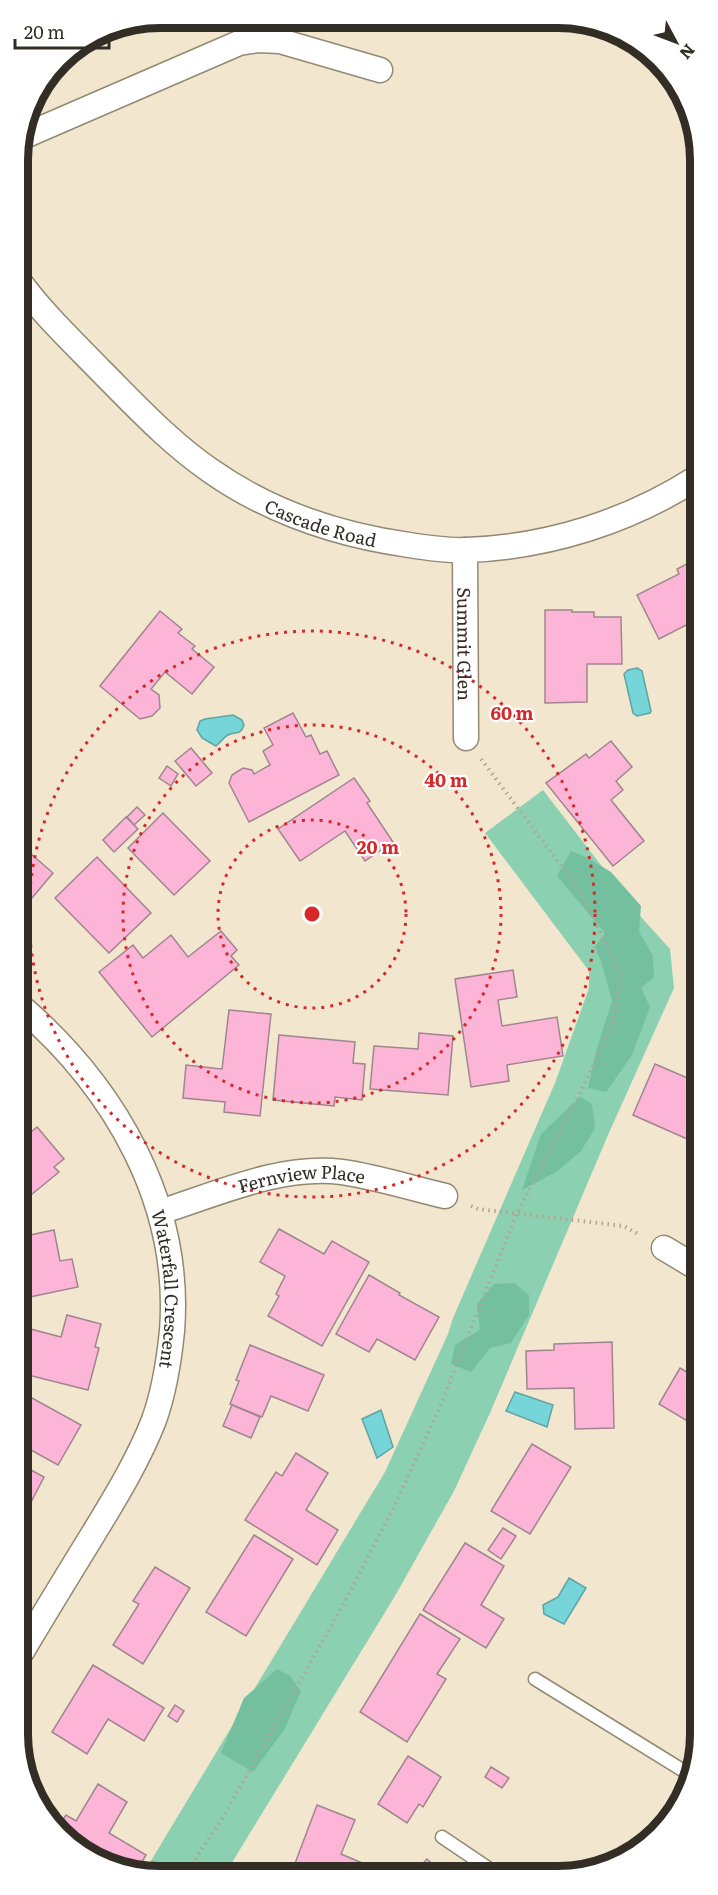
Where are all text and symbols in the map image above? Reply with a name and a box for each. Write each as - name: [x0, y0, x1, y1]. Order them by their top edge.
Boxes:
- scale bar: [15, 12, 110, 50]
- north arrow: [646, 12, 706, 72]
- text: 20 m: [24, 18, 65, 45]
- text: N: [675, 40, 702, 65]
- street label: Cascade Road: [261, 491, 379, 553]
- street label: Summit Glen: [452, 587, 479, 701]
- text: 60 m: [490, 699, 534, 726]
- text: 40 m: [424, 766, 468, 793]
- text: 20 m: [357, 833, 399, 860]
- centre of rings: [302, 904, 322, 924]
- street label: Fernview Place: [234, 1157, 368, 1199]
- street label: Waterfall Crescent: [146, 1206, 187, 1371]

